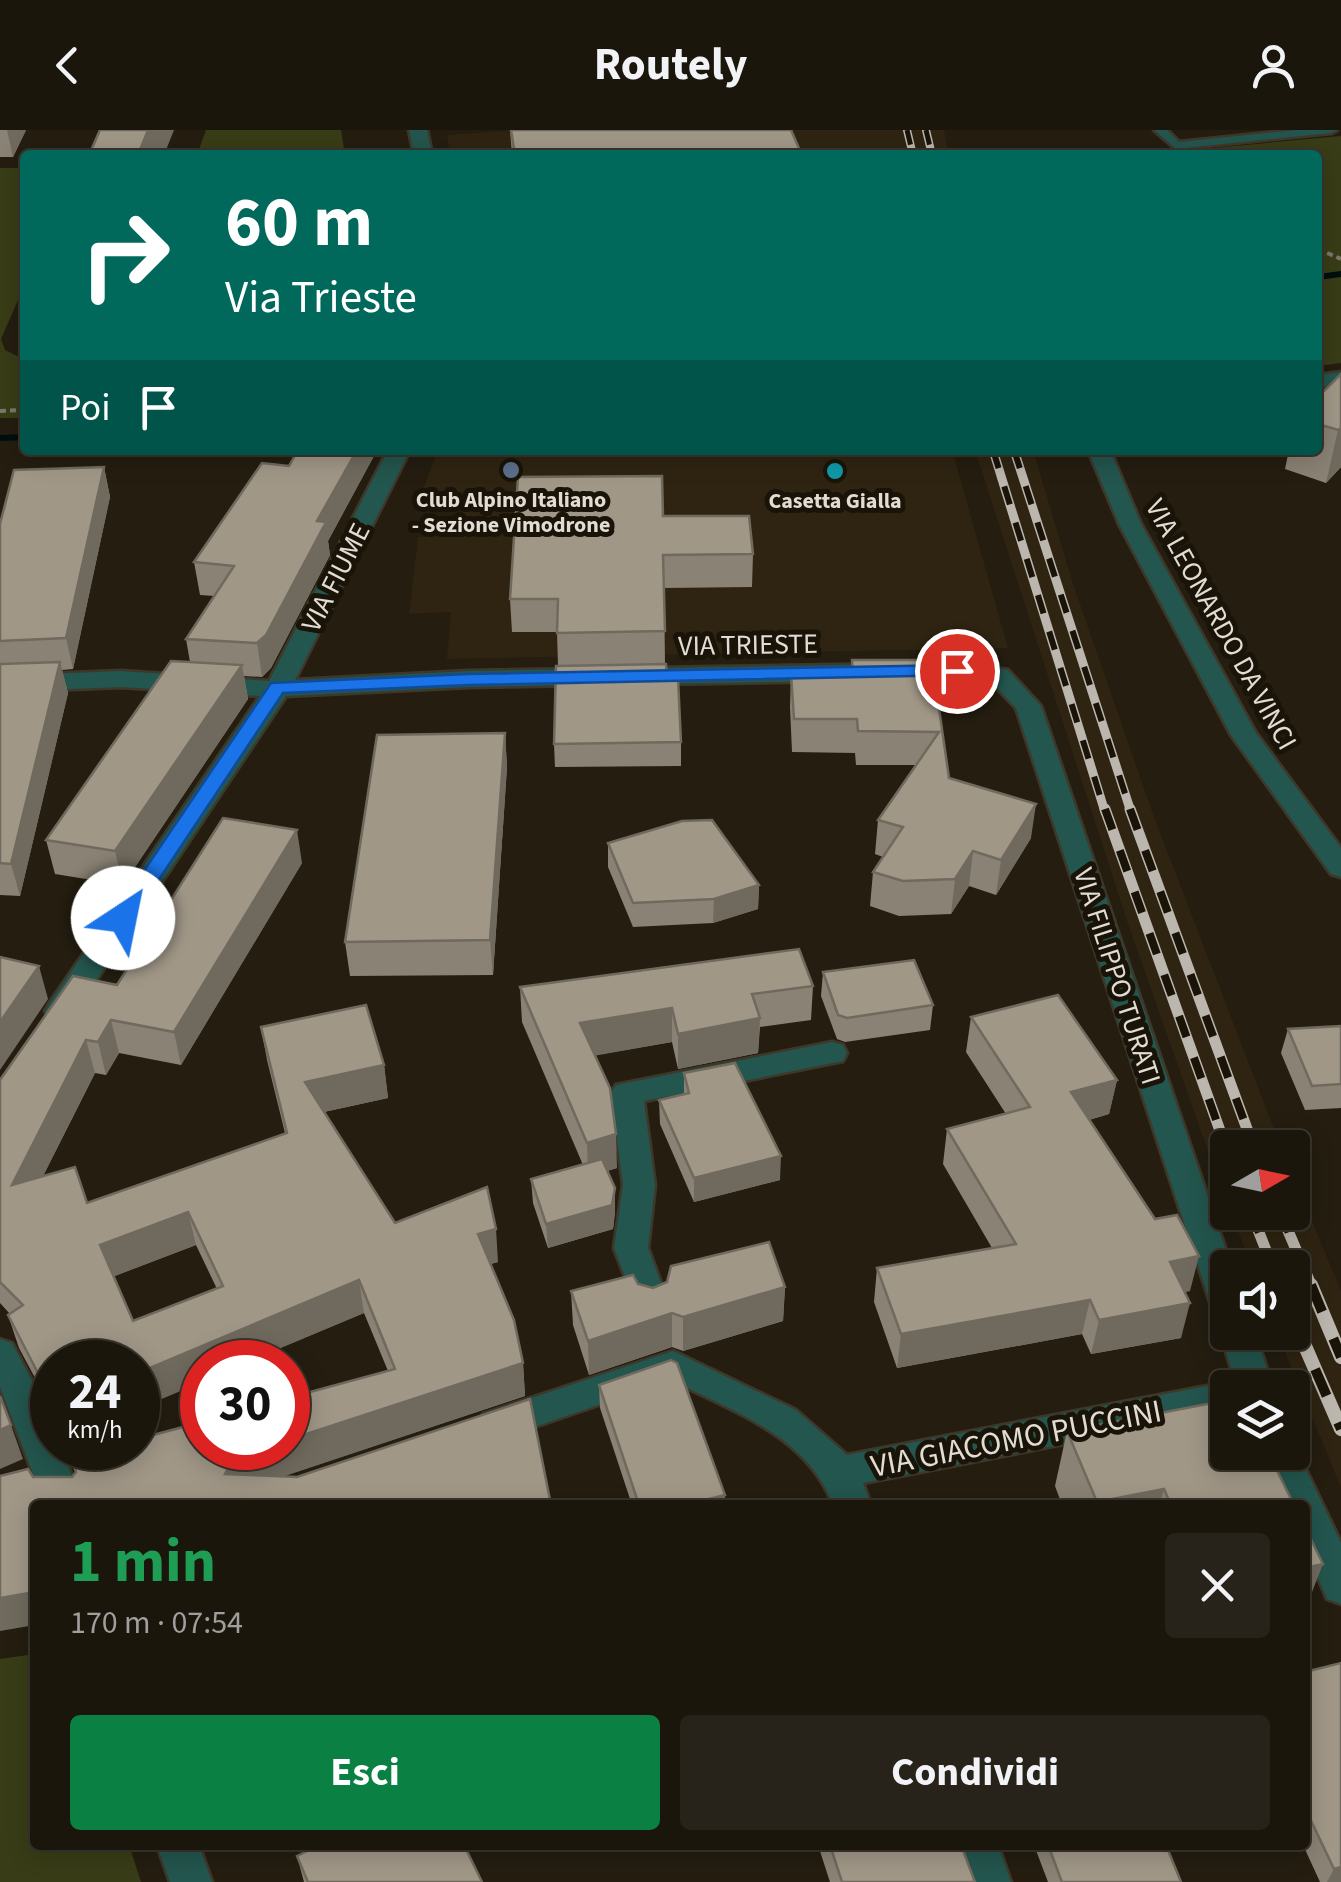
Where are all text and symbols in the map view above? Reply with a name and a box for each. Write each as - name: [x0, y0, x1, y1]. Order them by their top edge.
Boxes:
- text: Routely: [594, 33, 747, 97]
- icon: back: [40, 38, 95, 93]
- icon: person: [1246, 38, 1301, 93]
- text: 60 m: [225, 173, 373, 273]
- icon: right: [60, 190, 190, 320]
- text: Via Trieste: [225, 266, 417, 330]
- icon: arrive: [131, 380, 186, 435]
- text: Poi: [60, 381, 111, 435]
- marker: Club Alpino Italiano - Sezione Vimodrone: [500, 459, 522, 481]
- marker: Casetta Gialla: [824, 460, 846, 482]
- place label: Club Alpino Italiano - Sezione Vimodrone: [412, 484, 610, 541]
- place label: Casetta Gialla: [768, 485, 902, 517]
- street label: VIA LEONARDO DA VINCI: [1135, 492, 1307, 757]
- street label: VIA FIUME: [292, 516, 380, 639]
- street label: VIA TRIESTE: [678, 624, 818, 666]
- pin: [915, 629, 1000, 714]
- icon: arrive: [930, 644, 985, 699]
- street label: VIA FILIPPO TURATI: [1063, 863, 1171, 1090]
- position arrow: [71, 866, 175, 970]
- north arrow: [1210, 1130, 1310, 1230]
- map controls: [1210, 1130, 1310, 1470]
- button: sound: [1210, 1250, 1310, 1350]
- speed limit sign: 30: [180, 1340, 310, 1470]
- text: 24: [69, 1357, 121, 1428]
- button: layers: [1210, 1370, 1310, 1470]
- street label: VIA GIACOMO PUCCINI: [867, 1388, 1166, 1490]
- text: km/h: [67, 1412, 123, 1448]
- text: 1 min: [70, 1520, 216, 1605]
- button: close: [1165, 1533, 1270, 1638]
- text: 170 m · 07:54: [70, 1600, 243, 1646]
- button: Esci: [70, 1715, 660, 1830]
- button: Condividi: [680, 1715, 1270, 1830]

